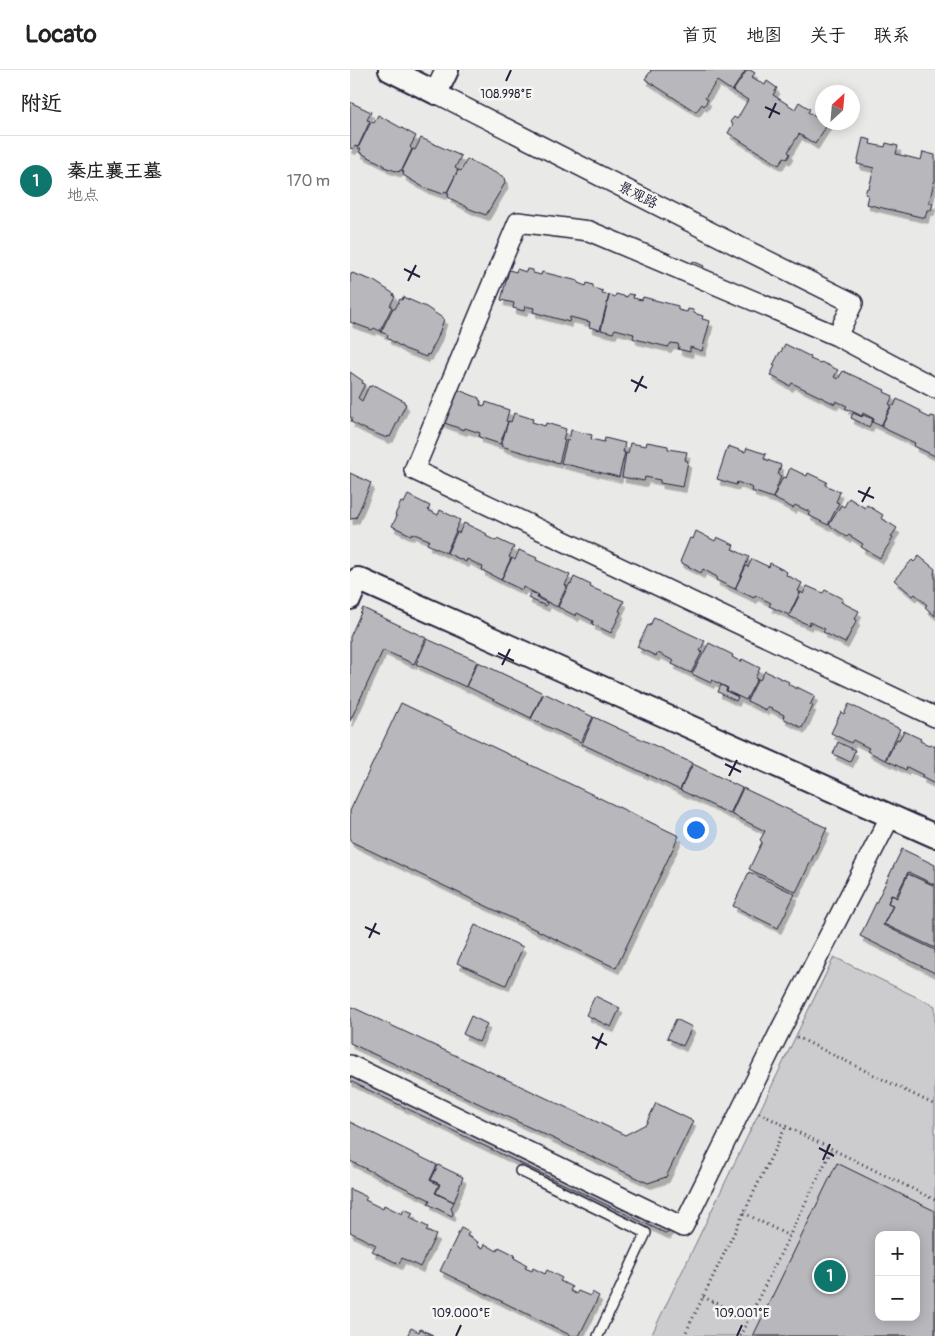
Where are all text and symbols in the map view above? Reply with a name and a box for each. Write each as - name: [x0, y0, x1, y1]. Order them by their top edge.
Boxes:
- text: Locato: [25, 20, 97, 49]
- text: 首页: [682, 24, 718, 47]
- text: 地图: [746, 24, 782, 47]
- text: 关于: [810, 24, 846, 47]
- text: 联系: [874, 24, 910, 47]
- north arrow: [815, 85, 860, 130]
- text: 108.998°E: [480, 87, 532, 102]
- text: 附近: [20, 90, 62, 117]
- text: 秦庄襄王墓: [67, 159, 162, 183]
- text: 1: [33, 171, 39, 191]
- text: 170 m: [287, 171, 330, 191]
- street label: 景观路: [615, 178, 661, 212]
- text: 地点: [67, 185, 99, 205]
- your location: [683, 817, 709, 843]
- map controls: [875, 1231, 920, 1321]
- button: +: [875, 1231, 920, 1276]
- pin: 1: [814, 1257, 846, 1295]
- button: −: [875, 1276, 920, 1321]
- text: 109.000°E: [432, 1306, 490, 1321]
- text: 109.001°E: [715, 1306, 769, 1321]

